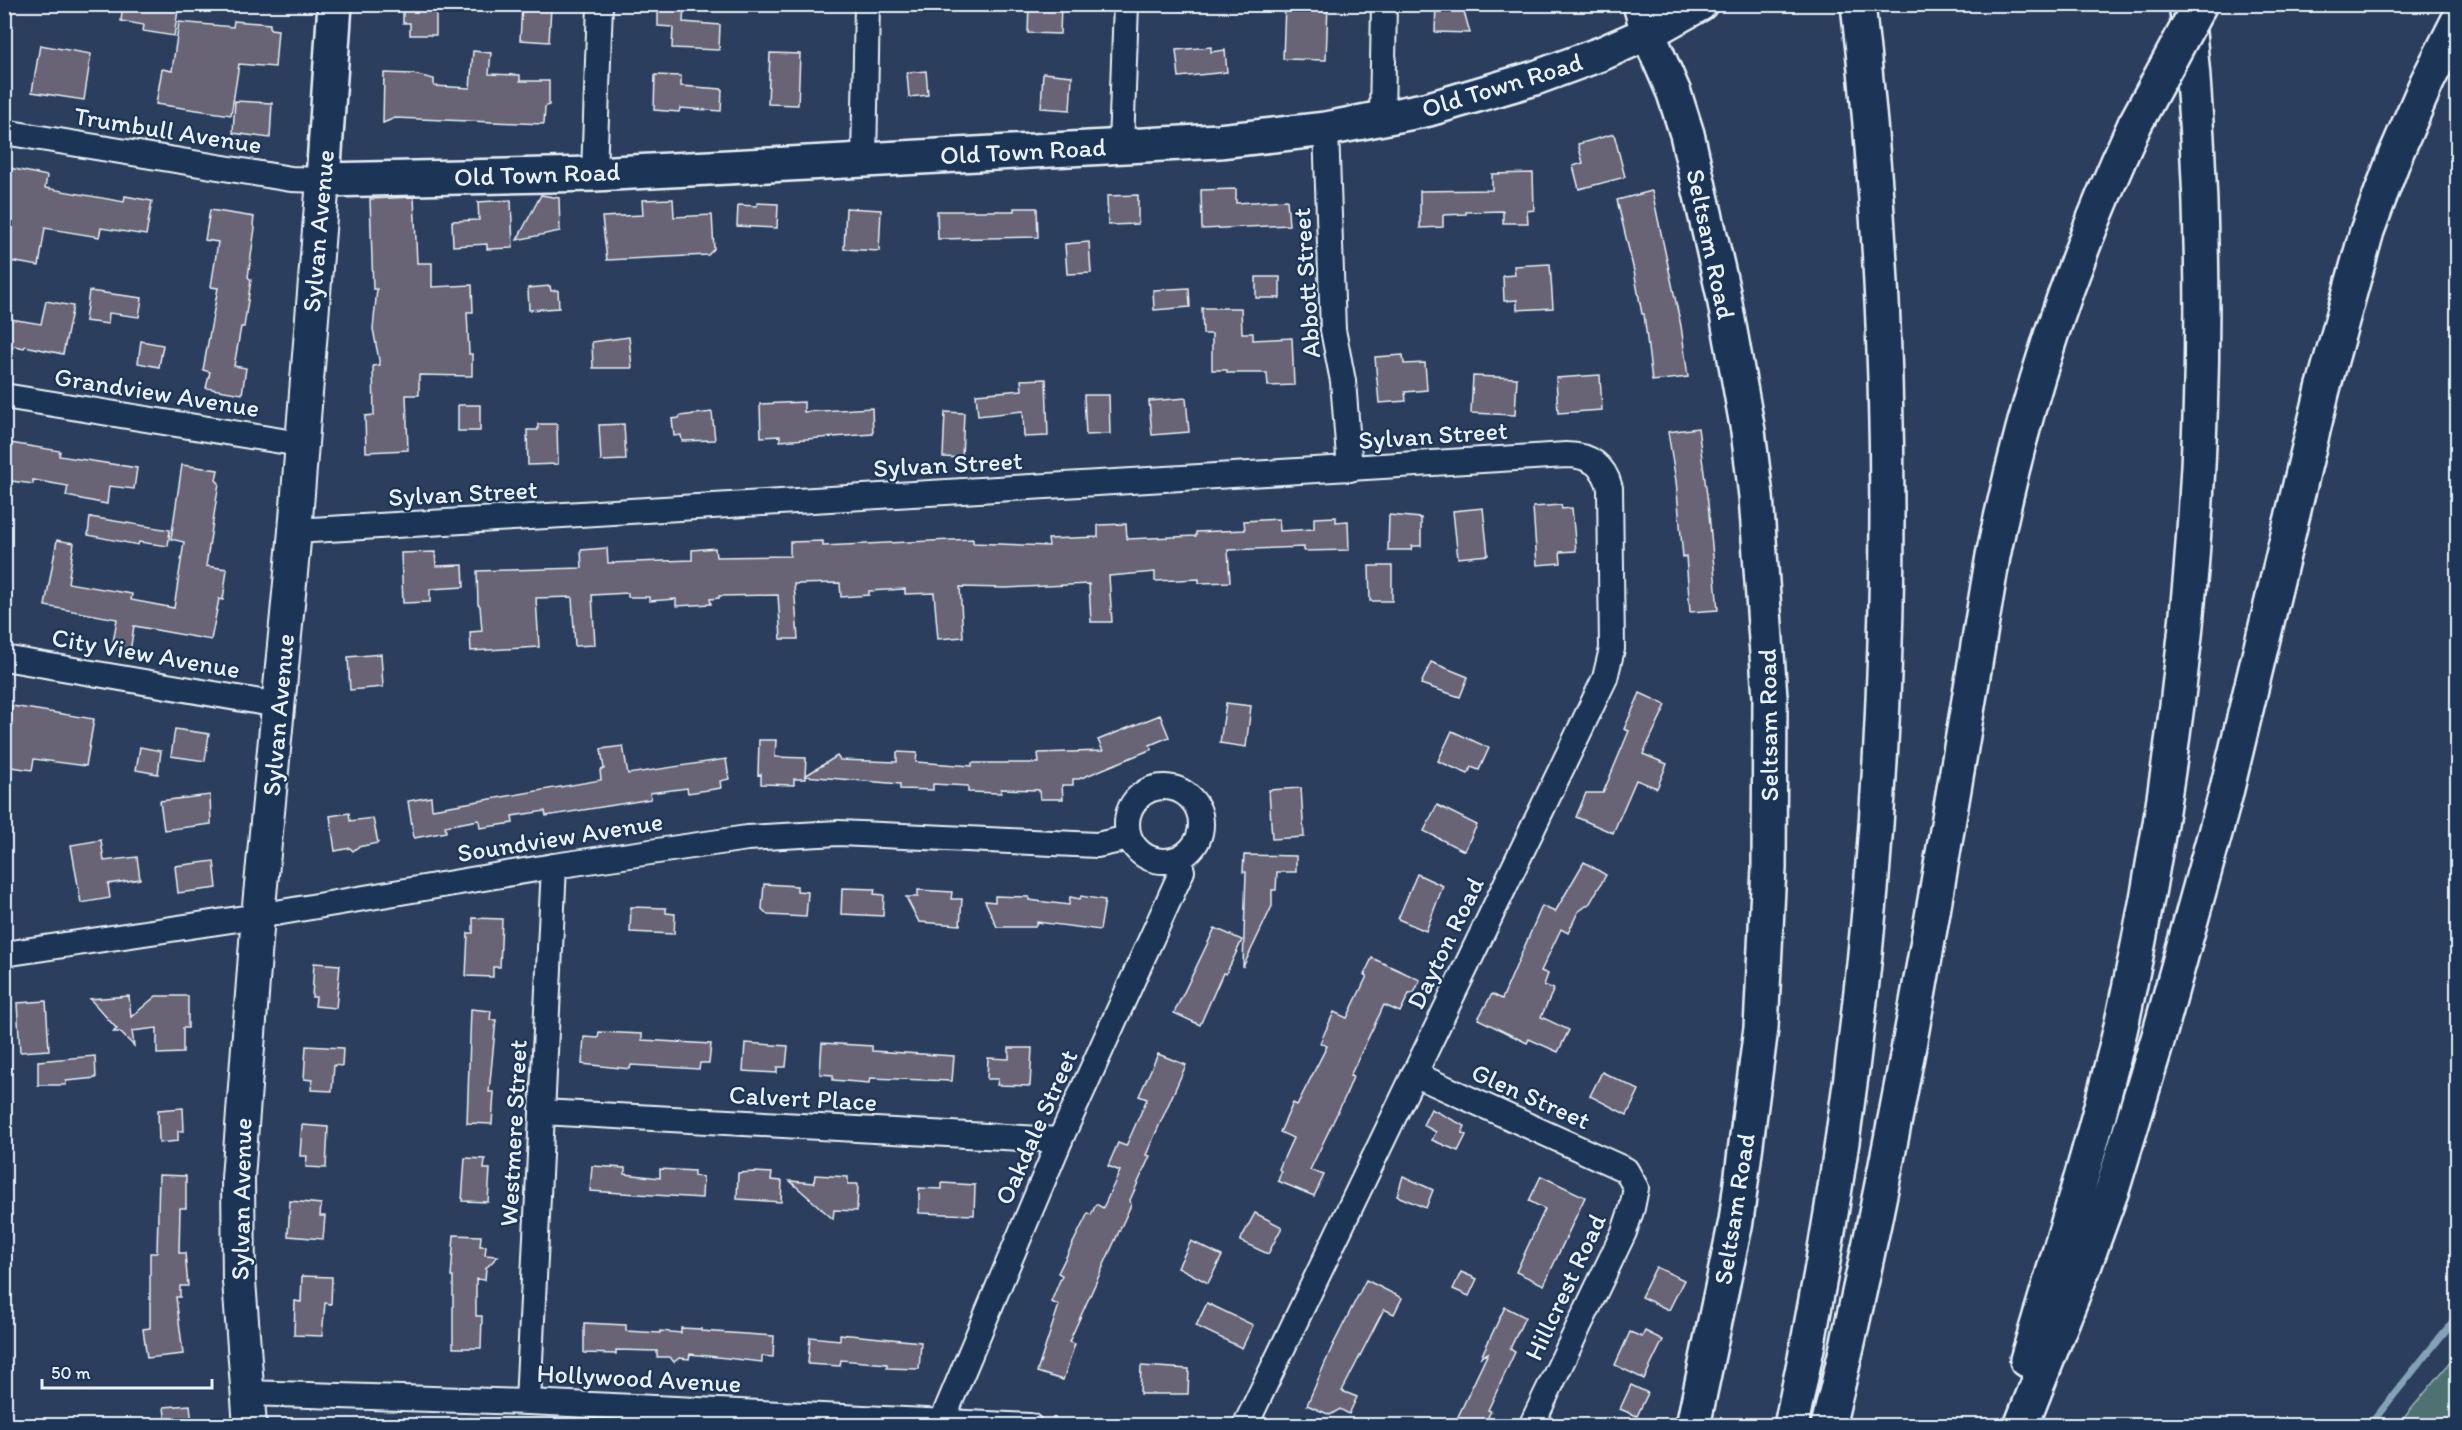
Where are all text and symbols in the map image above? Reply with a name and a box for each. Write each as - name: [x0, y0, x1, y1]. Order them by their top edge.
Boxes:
- street label: Old Town Road: [1418, 45, 1586, 125]
- street label: Trumbull Avenue: [72, 99, 264, 161]
- street label: Old Town Road: [939, 131, 1107, 171]
- street label: Sylvan Avenue: [295, 149, 341, 313]
- street label: Old Town Road: [453, 155, 621, 193]
- street label: Seltsam Road: [1679, 166, 1743, 322]
- street label: Abbott Street: [1285, 206, 1327, 359]
- street label: Grandview Avenue: [52, 360, 262, 424]
- street label: Sylvan Street: [1357, 414, 1509, 456]
- street label: Sylvan Street: [873, 444, 1024, 484]
- street label: Sylvan Street: [388, 473, 539, 513]
- street label: City View Avenue: [49, 621, 243, 685]
- street label: Sylvan Avenue: [255, 633, 301, 797]
- street label: Seltsam Road: [1751, 648, 1785, 802]
- street label: Soundview Avenue: [455, 805, 665, 869]
- street label: Dayton Road: [1399, 871, 1491, 1014]
- street label: Westmere Street: [492, 1038, 534, 1227]
- street label: Oakdale Street: [987, 1044, 1085, 1210]
- street label: Glen Street: [1467, 1056, 1596, 1136]
- street label: Calvert Place: [728, 1078, 878, 1118]
- street label: Sylvan Avenue: [224, 1117, 258, 1281]
- street label: Seltsam Road: [1706, 1131, 1762, 1287]
- street label: Hillcrest Road: [1517, 1208, 1613, 1365]
- scale bar: [42, 1352, 212, 1390]
- street label: Hollywood Avenue: [536, 1357, 742, 1399]
- text: 50 m: [51, 1362, 91, 1384]

